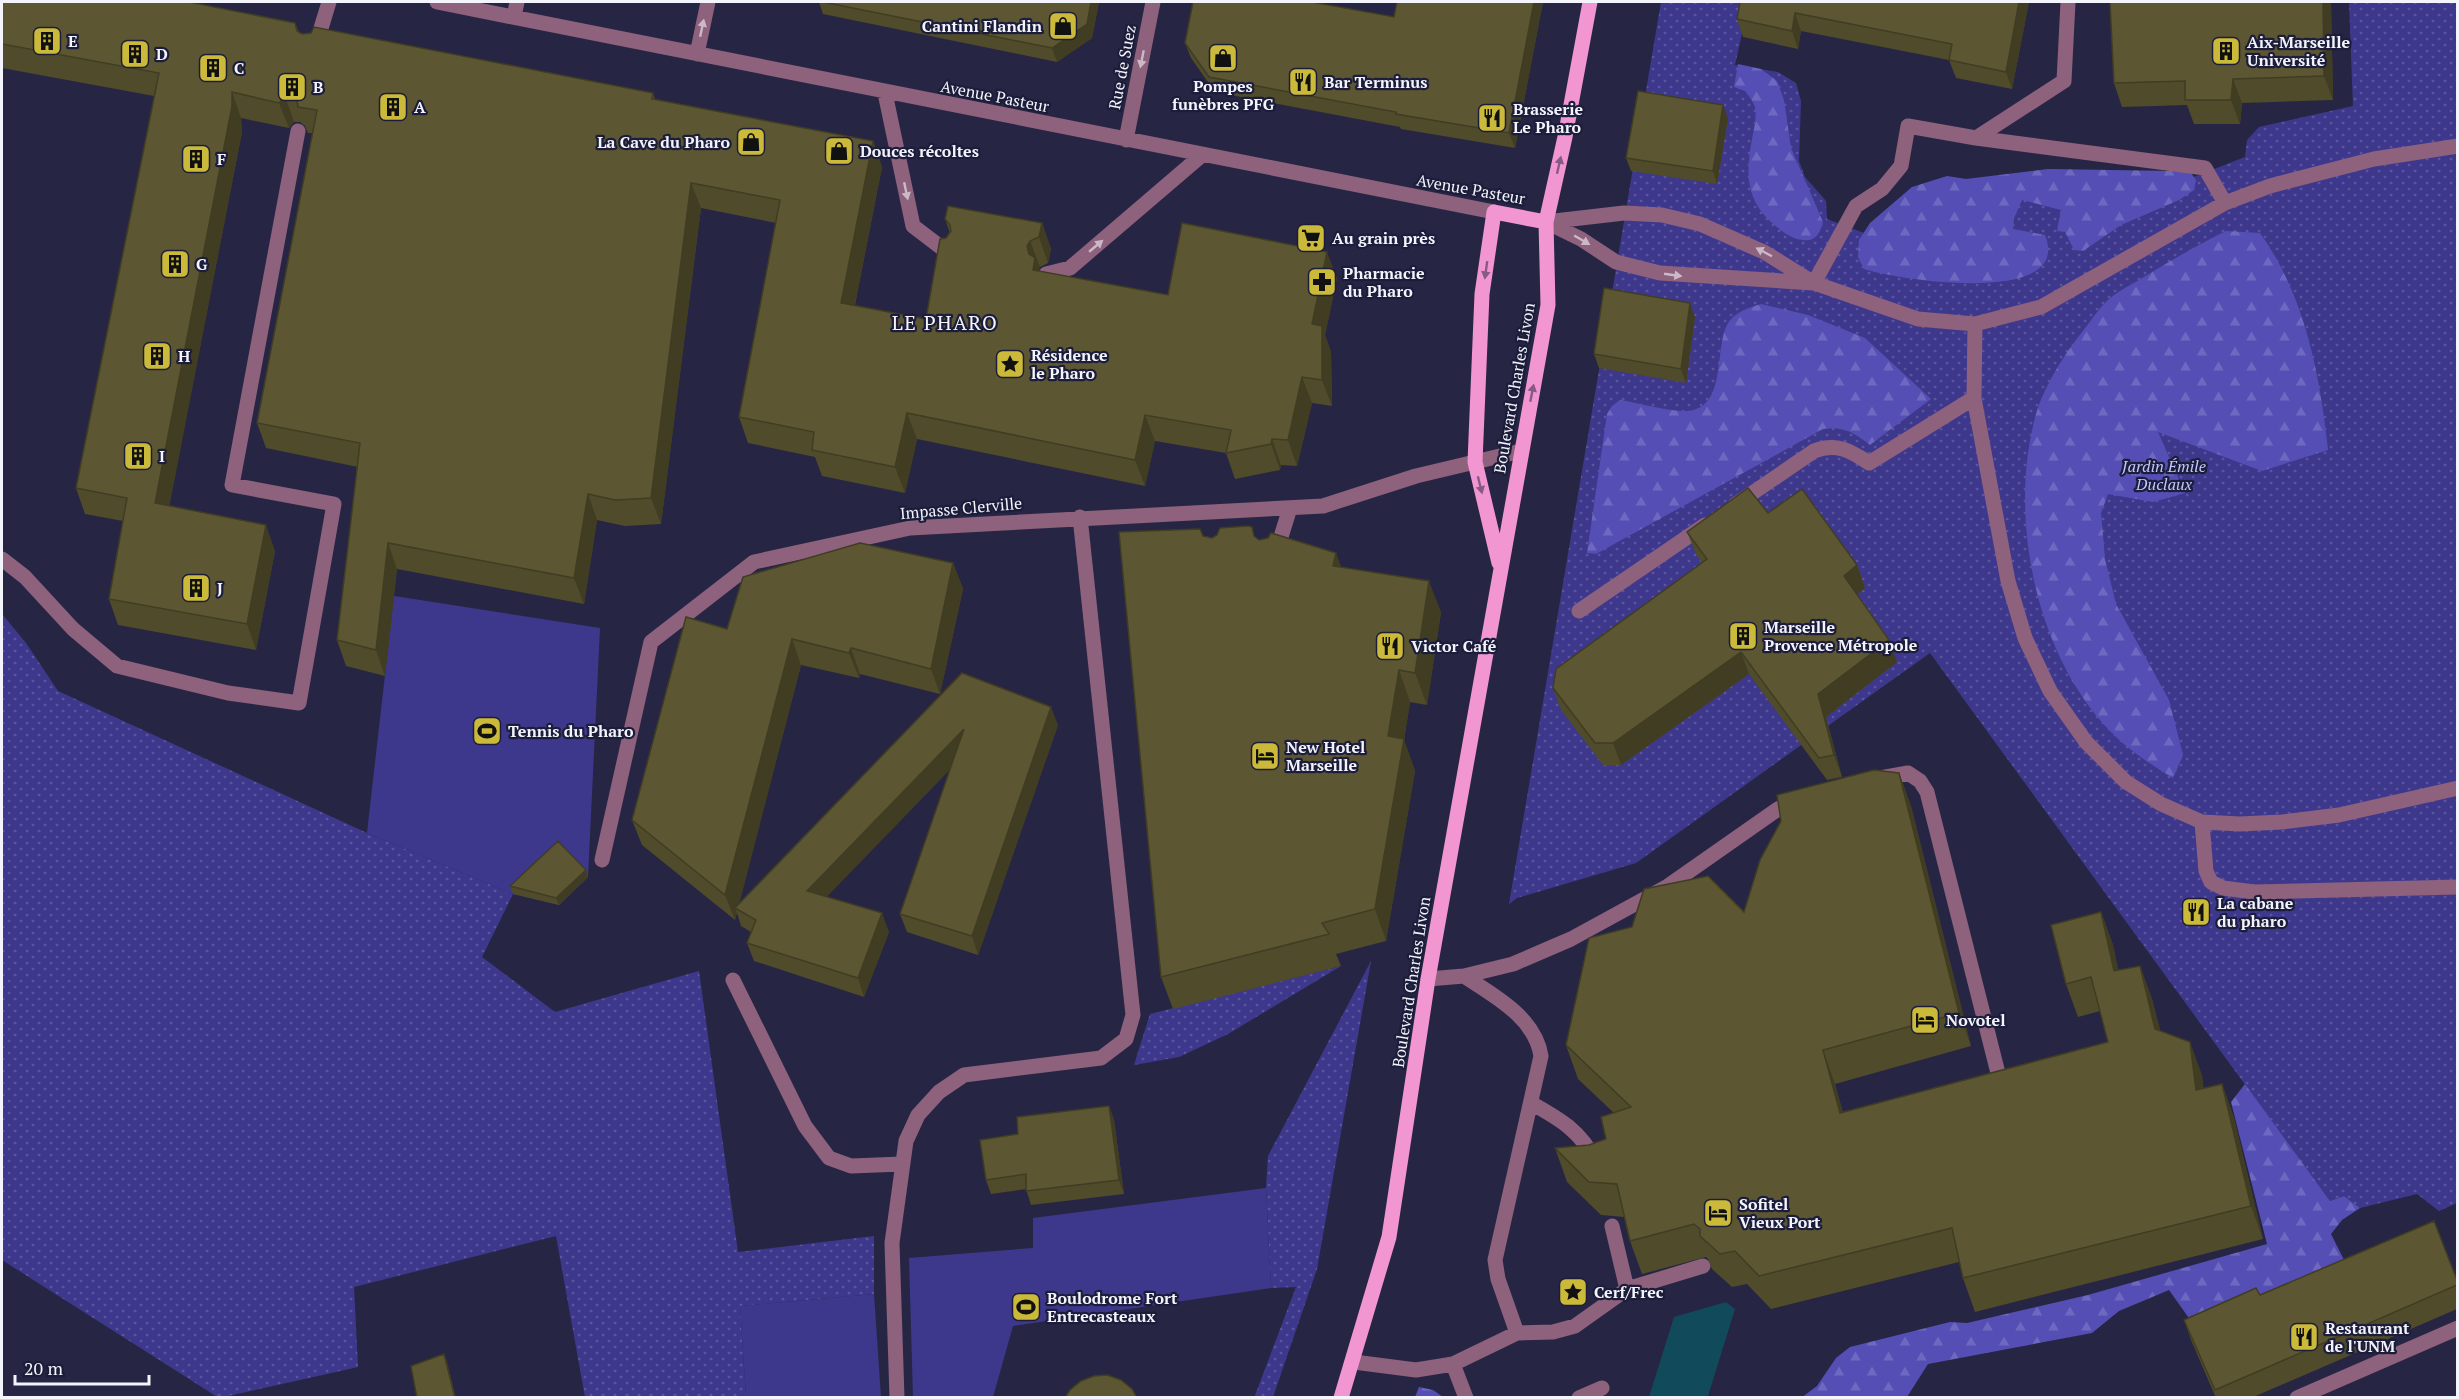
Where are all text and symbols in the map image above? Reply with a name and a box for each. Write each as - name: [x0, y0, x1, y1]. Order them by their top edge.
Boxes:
- shop icon: Cantini Flandin: [1047, 10, 1079, 42]
- place label: Cantini Flandin: [922, 15, 1043, 37]
- one-way arrow: [698, 19, 708, 37]
- street label: Rue de Suez: [1103, 23, 1141, 111]
- building icon: E: [31, 25, 63, 57]
- place label: E: [68, 30, 78, 52]
- place label: Aix-Marseille Université: [2247, 31, 2350, 71]
- building icon: Aix-Marseille Université: [2210, 35, 2242, 67]
- building icon: D: [119, 38, 151, 70]
- shop icon: Pompes funèbres PFG: [1207, 42, 1239, 74]
- place label: D: [156, 43, 168, 65]
- one-way arrow: [1137, 50, 1146, 69]
- building icon: C: [197, 52, 229, 84]
- place label: C: [234, 57, 244, 79]
- restaurant icon: Bar Terminus: [1287, 66, 1319, 98]
- building icon: B: [276, 71, 308, 103]
- place label: Bar Terminus: [1324, 71, 1427, 93]
- street label: Avenue Pasteur: [939, 75, 1052, 117]
- place label: Pompes funèbres PFG: [1172, 75, 1275, 115]
- place label: B: [313, 76, 323, 98]
- building icon: A: [377, 91, 409, 123]
- place label: A: [414, 96, 426, 118]
- place label: Brasserie Le Pharo: [1513, 98, 1583, 138]
- restaurant icon: Brasserie Le Pharo: [1476, 102, 1508, 134]
- shop icon: La Cave du Pharo: [735, 126, 767, 158]
- place label: La Cave du Pharo: [597, 131, 730, 153]
- shop icon: Douces récoltes: [823, 135, 855, 167]
- place label: Douces récoltes: [860, 140, 979, 162]
- building icon: F: [180, 143, 212, 175]
- place label: F: [217, 148, 226, 170]
- one-way arrow: [1555, 155, 1564, 174]
- street label: Avenue Pasteur: [1415, 169, 1528, 210]
- one-way arrow: [901, 182, 911, 200]
- supermarket icon: Au grain près: [1295, 222, 1327, 254]
- place label: Au grain près: [1332, 227, 1435, 249]
- one-way arrow: [1574, 235, 1591, 245]
- one-way arrow: [1088, 239, 1104, 252]
- building icon: G: [159, 248, 191, 280]
- one-way arrow: [1756, 248, 1773, 257]
- place label: G: [196, 253, 208, 275]
- one-way arrow: [1481, 261, 1490, 280]
- place label: Pharmacie du Pharo: [1343, 262, 1425, 302]
- pharmacy icon: Pharmacie du Pharo: [1306, 266, 1338, 298]
- one-way arrow: [1664, 271, 1683, 280]
- street label: Boulevard Charles Livon: [1488, 300, 1540, 475]
- district label: LE PHARO: [892, 309, 998, 336]
- building icon: H: [141, 340, 173, 372]
- place label: Résidence le Pharo: [1031, 344, 1108, 384]
- place label: H: [178, 345, 190, 367]
- place icon: Résidence le Pharo: [994, 348, 1026, 380]
- one-way arrow: [1528, 383, 1537, 402]
- building icon: I: [122, 440, 154, 472]
- place label: I: [159, 445, 165, 467]
- park label: Jardin Émile Duclaux: [2121, 455, 2206, 495]
- one-way arrow: [1476, 476, 1486, 494]
- street label: Impasse Clerville: [899, 492, 1023, 524]
- building icon: J: [180, 572, 212, 604]
- place label: J: [217, 577, 223, 599]
- place label: Marseille Provence Métropole: [1764, 616, 1918, 656]
- building icon: Marseille Provence Métropole: [1727, 620, 1759, 652]
- restaurant icon: Victor Café: [1374, 630, 1406, 662]
- place label: Victor Café: [1411, 635, 1497, 657]
- sports icon: Tennis du Pharo: [471, 715, 503, 747]
- place label: Tennis du Pharo: [508, 720, 634, 742]
- place label: New Hotel Marseille: [1286, 736, 1365, 776]
- hotel icon: New Hotel Marseille: [1249, 740, 1281, 772]
- place label: La cabane du pharo: [2217, 892, 2294, 932]
- street label: Boulevard Charles Livon: [1387, 894, 1435, 1069]
- restaurant icon: La cabane du pharo: [2180, 896, 2212, 928]
- hotel icon: Novotel: [1909, 1004, 1941, 1036]
- place label: Novotel: [1946, 1009, 2005, 1031]
- place label: Sofitel Vieux Port: [1739, 1193, 1821, 1233]
- hotel icon: Sofitel Vieux Port: [1702, 1197, 1734, 1229]
- place icon: Cerf/Frec: [1557, 1276, 1589, 1308]
- place label: Cerf/Frec: [1594, 1281, 1664, 1303]
- place label: Boulodrome Fort Entrecasteaux: [1047, 1287, 1178, 1327]
- sports icon: Boulodrome Fort Entrecasteaux: [1010, 1291, 1042, 1323]
- place label: Restaurant de l'UNM: [2325, 1317, 2410, 1357]
- restaurant icon: Restaurant de l'UNM: [2288, 1321, 2320, 1353]
- scale bar: [15, 1348, 148, 1386]
- text: 20 m: [24, 1356, 64, 1380]

